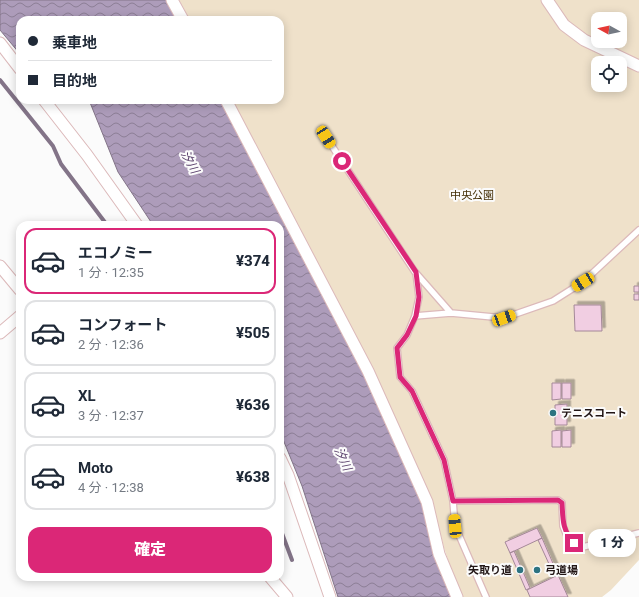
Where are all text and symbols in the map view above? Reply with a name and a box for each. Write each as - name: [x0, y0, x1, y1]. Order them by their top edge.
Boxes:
- north arrow: [591, 12, 627, 48]
- map controls: [591, 12, 627, 92]
- text: 乗車地: [52, 34, 97, 52]
- button: locate: [591, 56, 627, 92]
- text: 目的地: [52, 72, 97, 90]
- car: [314, 124, 338, 150]
- water label: 汐川: [178, 148, 203, 178]
- route start: [333, 152, 351, 170]
- park label: 中央公園: [450, 189, 494, 202]
- icon: car: [30, 243, 66, 279]
- text: エコノミー: [78, 244, 153, 262]
- text: ¥374: [236, 252, 270, 270]
- text: 1 分 · 12:35: [78, 265, 144, 280]
- car: [570, 271, 596, 293]
- car: [491, 308, 517, 328]
- icon: car: [30, 315, 66, 351]
- text: コンフォート: [78, 316, 168, 334]
- text: ¥505: [236, 324, 270, 342]
- text: 2 分 · 12:36: [78, 337, 144, 352]
- icon: car: [30, 387, 66, 423]
- text: XL: [78, 387, 96, 405]
- text: ¥636: [236, 396, 270, 414]
- place label: テニスコート: [561, 407, 627, 420]
- text: 3 分 · 12:37: [78, 408, 144, 423]
- marker: テニスコート: [548, 408, 558, 418]
- water label: 汐川: [332, 445, 355, 475]
- icon: car: [30, 459, 66, 495]
- text: Moto: [78, 459, 113, 477]
- text: ¥638: [236, 468, 270, 486]
- text: 4 分 · 12:38: [78, 480, 144, 495]
- car: [448, 514, 462, 538]
- button: 確定: [28, 527, 272, 573]
- callout: 1 分: [588, 529, 636, 557]
- route end: [565, 534, 583, 552]
- text: 1 分: [600, 535, 624, 550]
- place label: 矢取り道: [468, 564, 512, 577]
- place label: 弓道場: [545, 564, 578, 577]
- marker: 矢取り道: [515, 565, 525, 575]
- marker: 弓道場: [532, 565, 542, 575]

